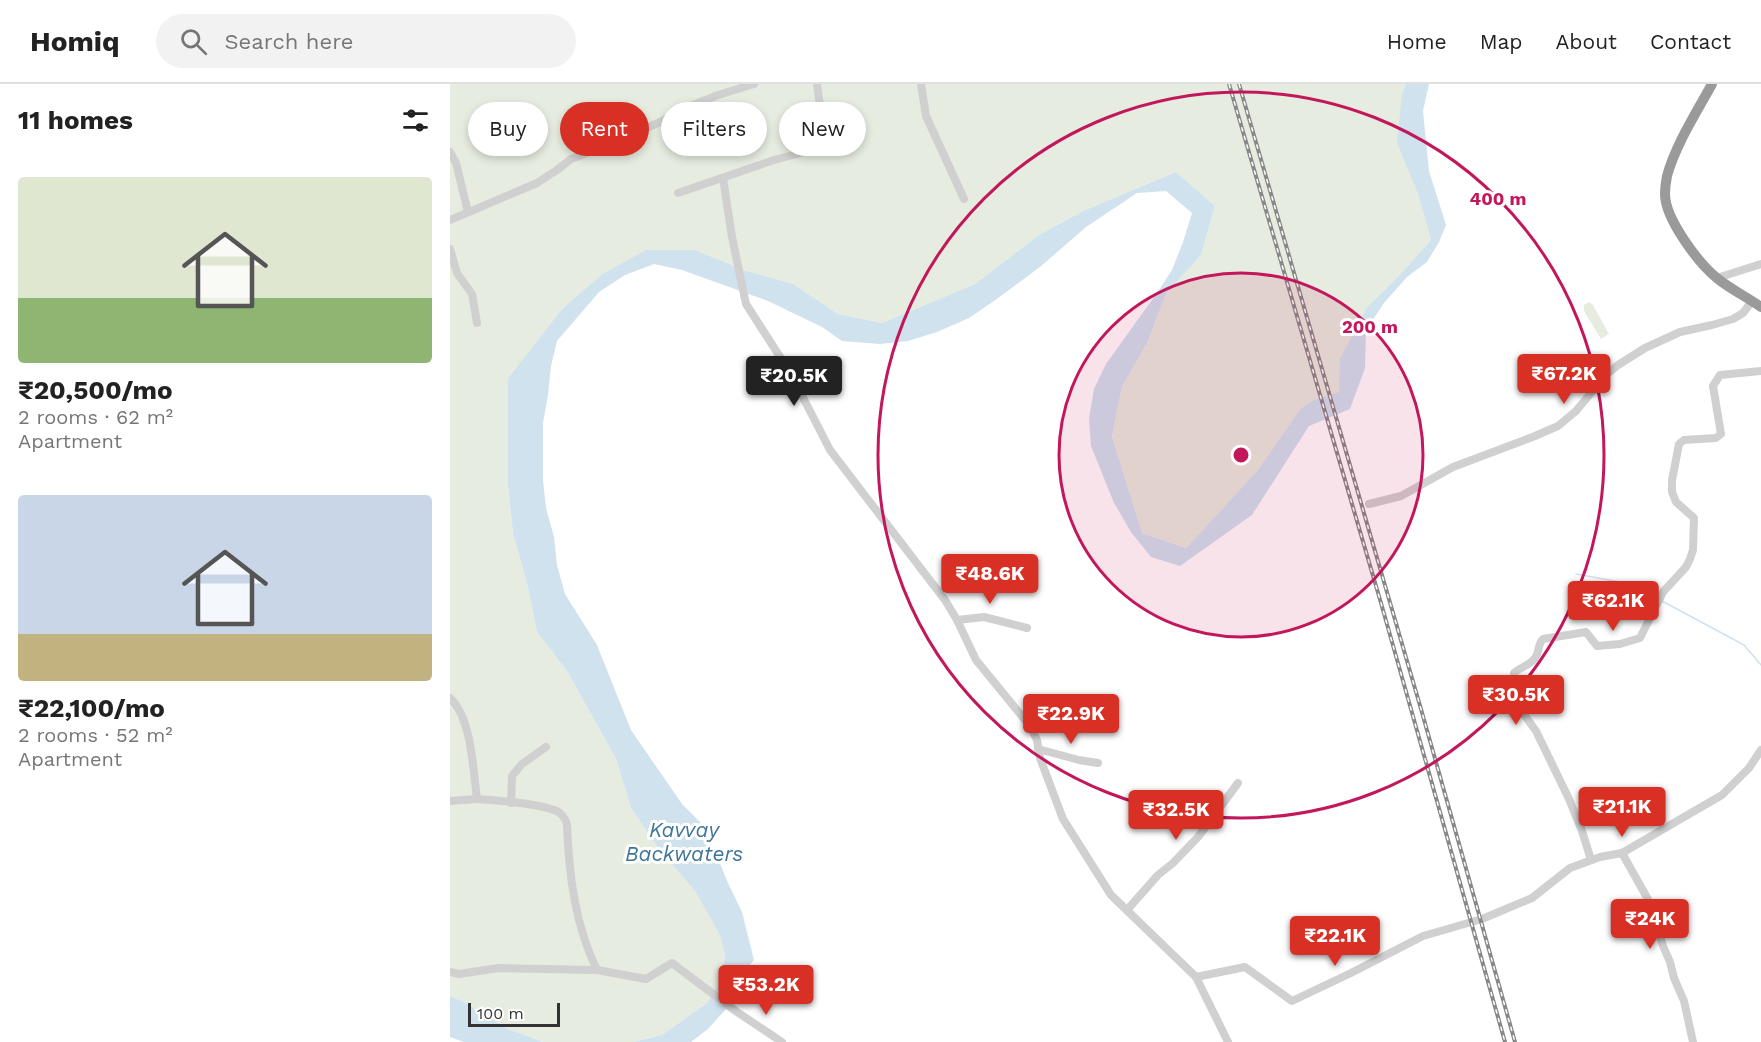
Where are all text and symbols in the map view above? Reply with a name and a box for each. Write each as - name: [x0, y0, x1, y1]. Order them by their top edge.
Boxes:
- search box: [156, 14, 576, 68]
- text: Homiq: [30, 25, 120, 58]
- icon: search: [177, 25, 210, 58]
- text: Search here: [225, 29, 353, 54]
- text: Home: [1387, 29, 1447, 54]
- text: Map: [1480, 29, 1523, 54]
- text: About: [1556, 29, 1617, 54]
- text: Contact: [1650, 29, 1731, 54]
- chip: Buy: [468, 102, 548, 156]
- chip: Rent: [560, 102, 649, 156]
- chip: Filters: [661, 102, 767, 156]
- chip: New: [779, 102, 866, 156]
- icon: filters: [399, 104, 432, 137]
- text: 11 homes: [18, 105, 133, 135]
- text: 400 m: [1470, 188, 1526, 209]
- icon: home: [171, 216, 279, 324]
- text: 200 m: [1342, 316, 1398, 337]
- pin: ₹67.2K: [1515, 354, 1613, 405]
- pin: ₹20.5K: [745, 356, 843, 407]
- text: ₹67.2K: [1531, 361, 1597, 385]
- text: ₹20.5K: [760, 363, 828, 387]
- text: ₹20,500/mo: [18, 375, 173, 405]
- text: 2 rooms · 62 m²: [18, 405, 173, 429]
- text: Apartment: [18, 429, 122, 453]
- centre of rings: [1231, 445, 1251, 465]
- icon: home: [171, 534, 279, 642]
- pin: ₹48.6K: [941, 554, 1039, 605]
- text: ₹48.6K: [955, 561, 1025, 585]
- pin: ₹62.1K: [1564, 581, 1662, 632]
- text: ₹62.1K: [1582, 588, 1644, 612]
- pin: ₹30.5K: [1467, 675, 1565, 726]
- text: ₹30.5K: [1482, 682, 1550, 706]
- text: ₹22,100/mo: [18, 693, 165, 723]
- pin: ₹22.9K: [1022, 694, 1120, 745]
- text: ₹22.9K: [1037, 701, 1105, 725]
- text: 2 rooms · 52 m²: [18, 723, 173, 747]
- text: Apartment: [18, 747, 122, 771]
- pin: ₹21.1K: [1573, 787, 1671, 838]
- pin: ₹32.5K: [1127, 790, 1225, 841]
- text: ₹21.1K: [1593, 794, 1651, 818]
- text: ₹32.5K: [1142, 797, 1210, 821]
- water label: Kavvay Backwaters: [625, 817, 743, 866]
- pin: ₹24K: [1614, 899, 1686, 950]
- text: ₹24K: [1625, 906, 1675, 930]
- pin: ₹22.1K: [1286, 916, 1384, 967]
- text: ₹22.1K: [1304, 923, 1366, 947]
- pin: ₹53.2K: [717, 965, 815, 1016]
- text: ₹53.2K: [732, 972, 800, 996]
- scale bar: [468, 1000, 560, 1028]
- text: 100 m: [477, 1004, 524, 1023]

